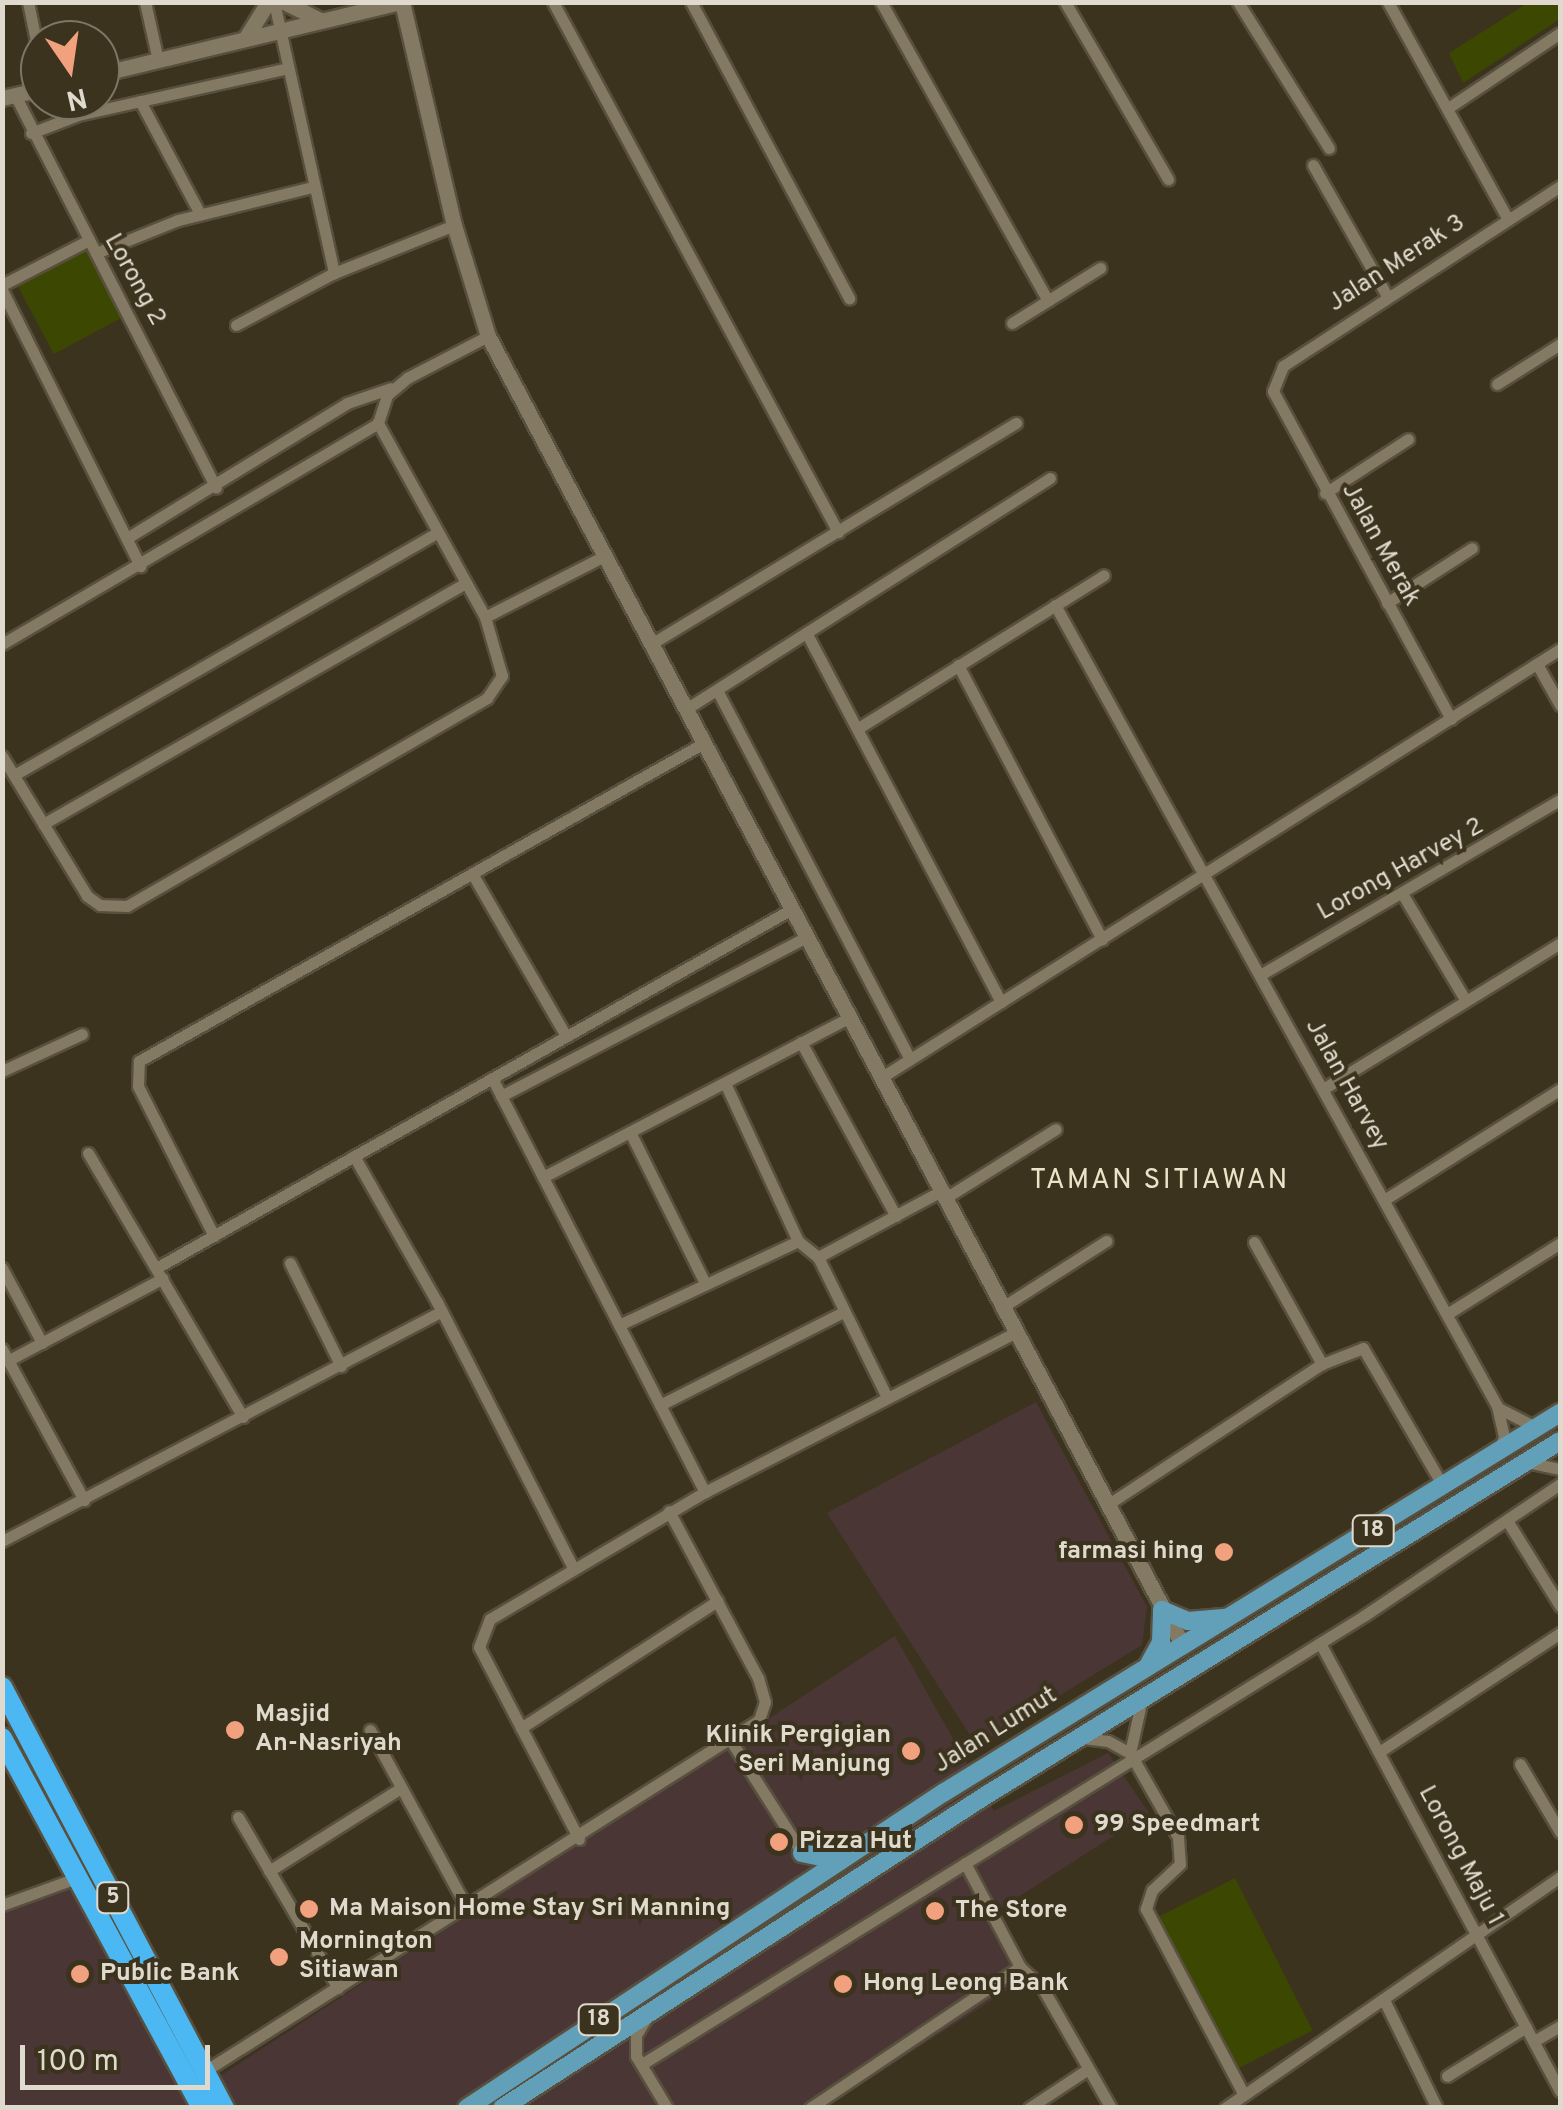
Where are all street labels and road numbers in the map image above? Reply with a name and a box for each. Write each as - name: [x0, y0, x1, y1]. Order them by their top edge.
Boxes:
- street label: Jalan Merak 3: [1323, 209, 1471, 319]
- street label: Lorong 2: [97, 229, 171, 331]
- street label: Jalan Merak: [1334, 478, 1426, 612]
- street label: Lorong Harvey 2: [1313, 812, 1489, 928]
- street label: Jalan Harvey: [1298, 1014, 1394, 1156]
- road number: 18: [1350, 1514, 1396, 1548]
- street label: Jalan Lumut: [929, 1681, 1063, 1781]
- street label: Lorong Maju 1: [1411, 1781, 1509, 1931]
- road number: 5: [96, 1881, 130, 1915]
- road number: 18: [576, 2003, 622, 2037]

